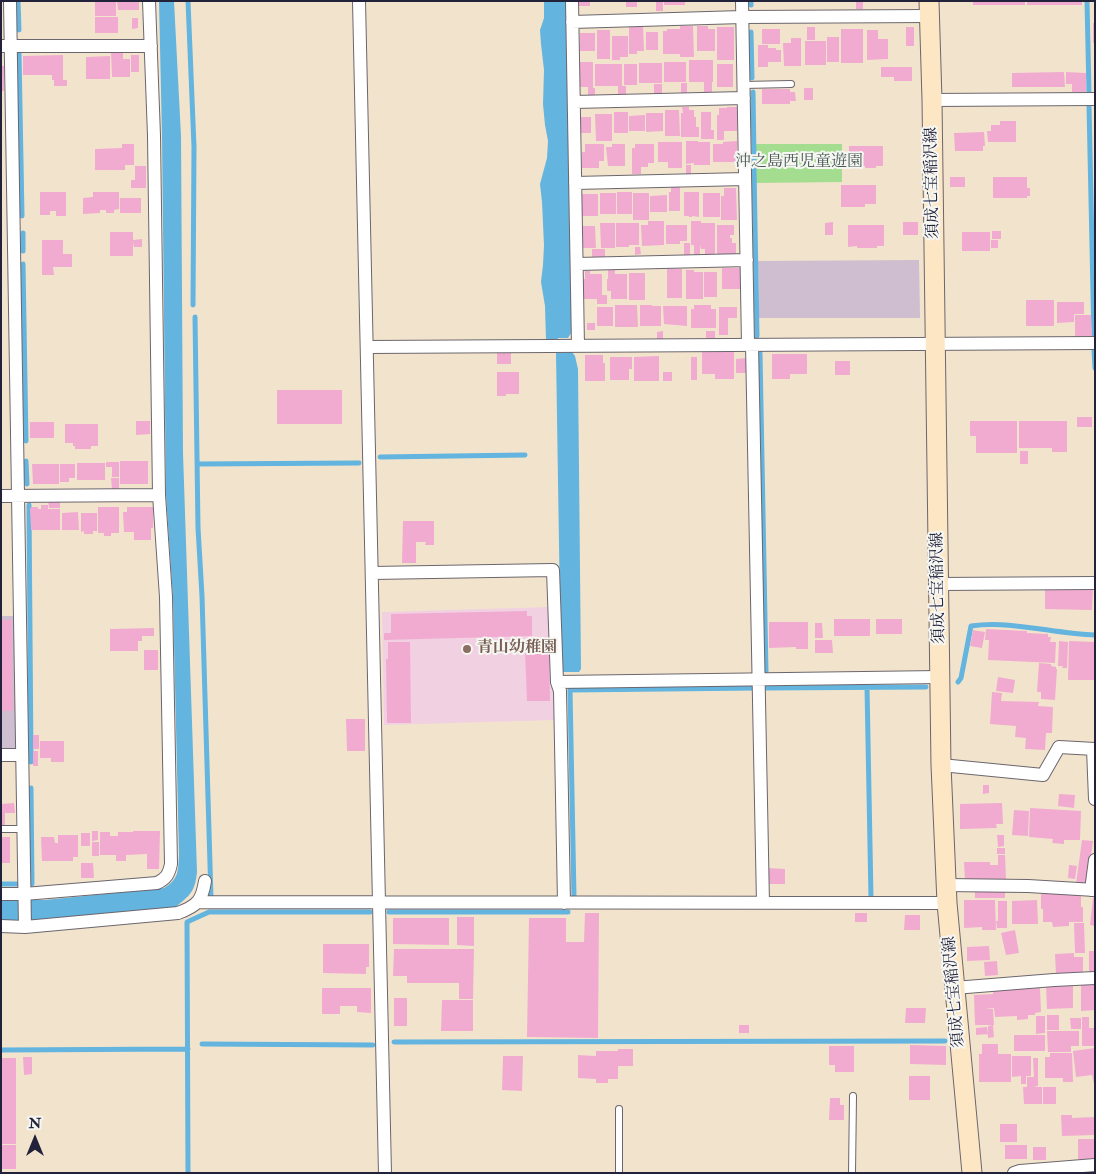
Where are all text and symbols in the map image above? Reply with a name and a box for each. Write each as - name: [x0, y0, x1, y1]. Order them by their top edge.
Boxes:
- street label: 須成七宝稲沢線: [922, 127, 944, 239]
- park label: 沖之島西児童遊園: [735, 153, 863, 173]
- street label: 須成七宝稲沢線: [928, 532, 950, 644]
- place label: 青山幼稚園: [477, 639, 557, 659]
- marker: 青山幼稚園: [461, 643, 473, 655]
- street label: 須成七宝稲沢線: [941, 935, 969, 1049]
- north arrow: [10, 1114, 60, 1164]
- text: N: [29, 1115, 41, 1132]

